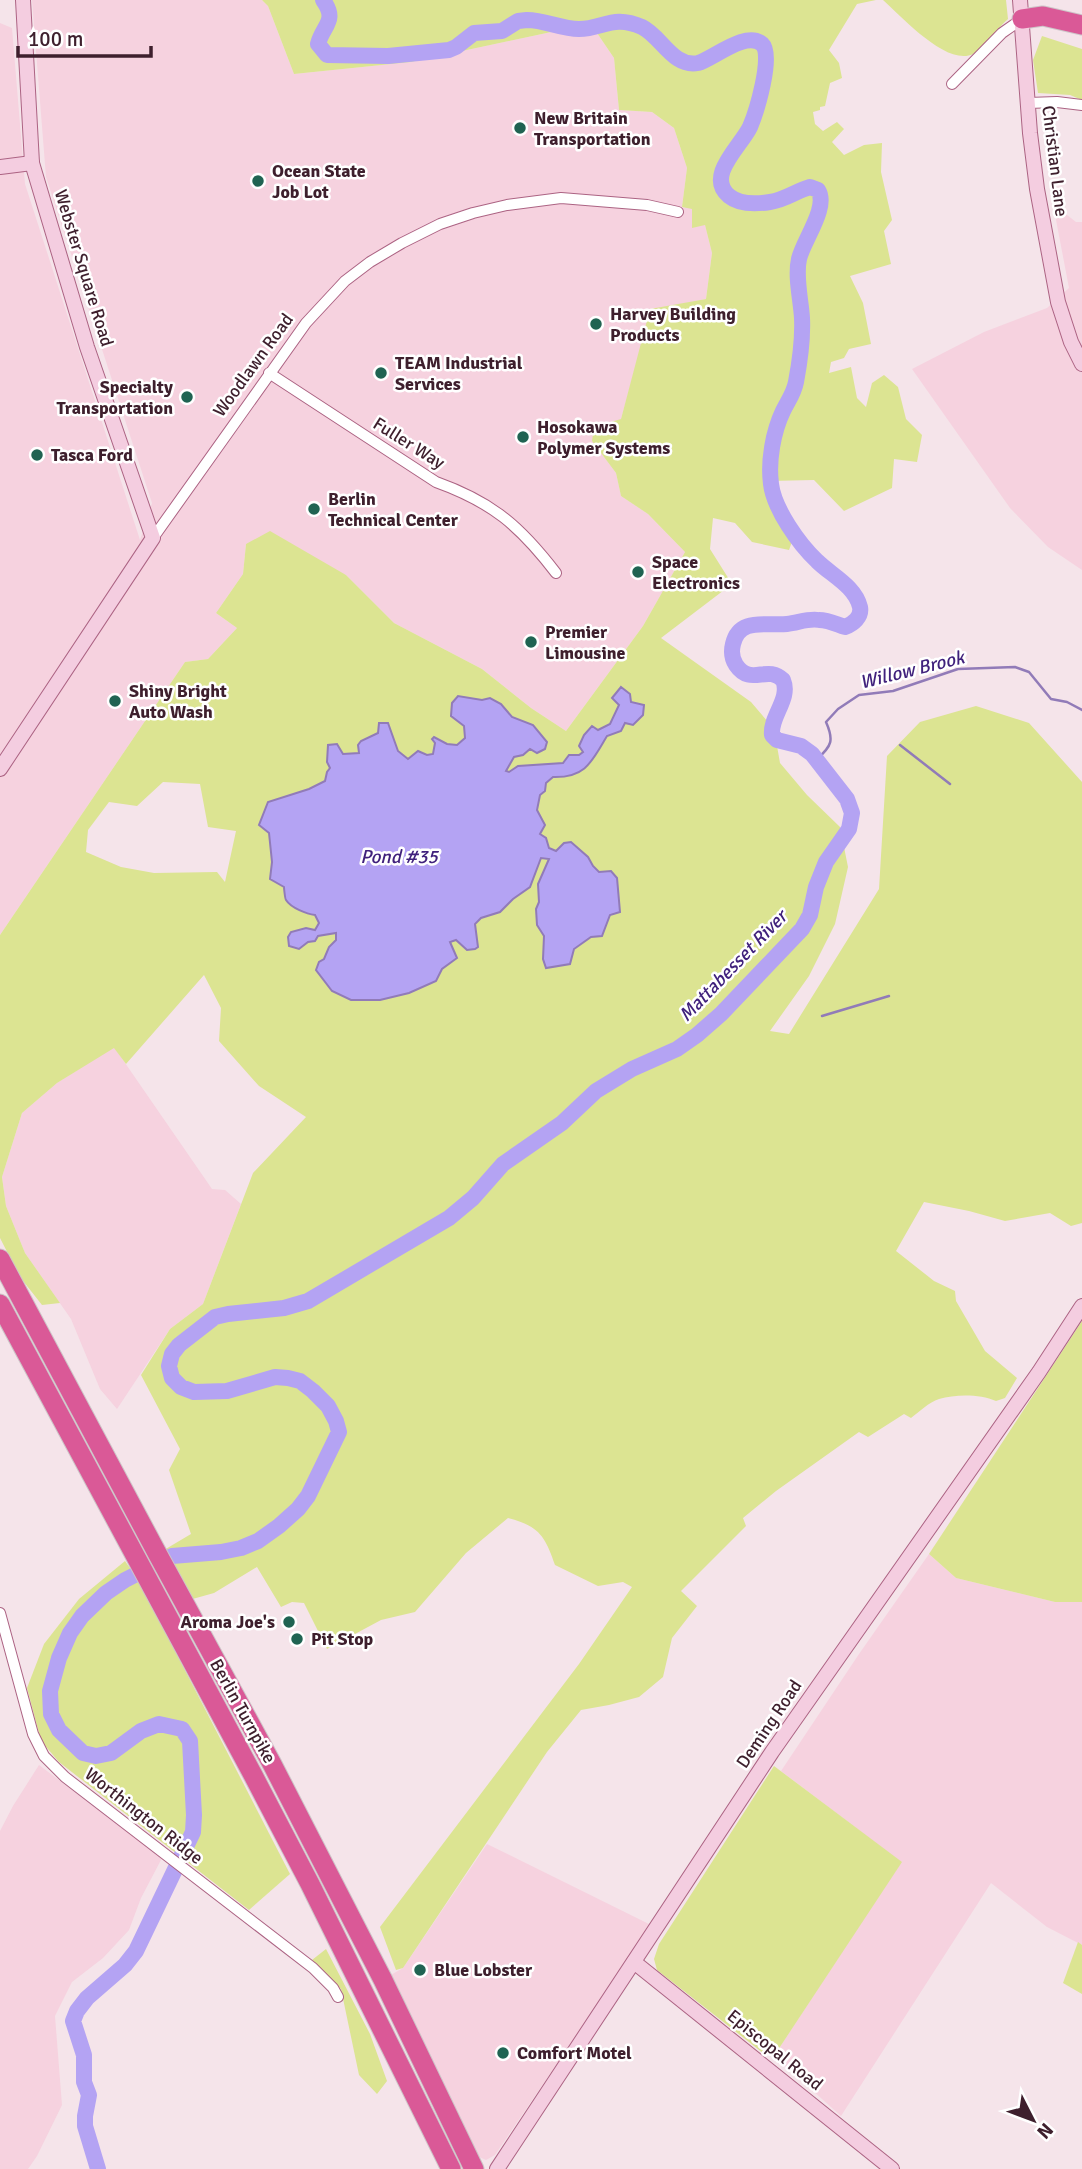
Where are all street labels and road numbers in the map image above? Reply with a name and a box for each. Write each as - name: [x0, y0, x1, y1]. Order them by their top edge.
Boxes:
- street label: Christian Lane: [1037, 104, 1073, 218]
- street label: Webster Square Road: [50, 187, 118, 349]
- street label: Woodlawn Road: [208, 309, 298, 421]
- street label: Fuller Way: [369, 412, 449, 474]
- street label: Berlin Turnpike: [205, 1655, 281, 1767]
- street label: Deming Road: [731, 1676, 807, 1772]
- street label: Worthington Ridge: [80, 1763, 208, 1869]
- street label: Episcopal Road: [723, 2005, 827, 2095]

